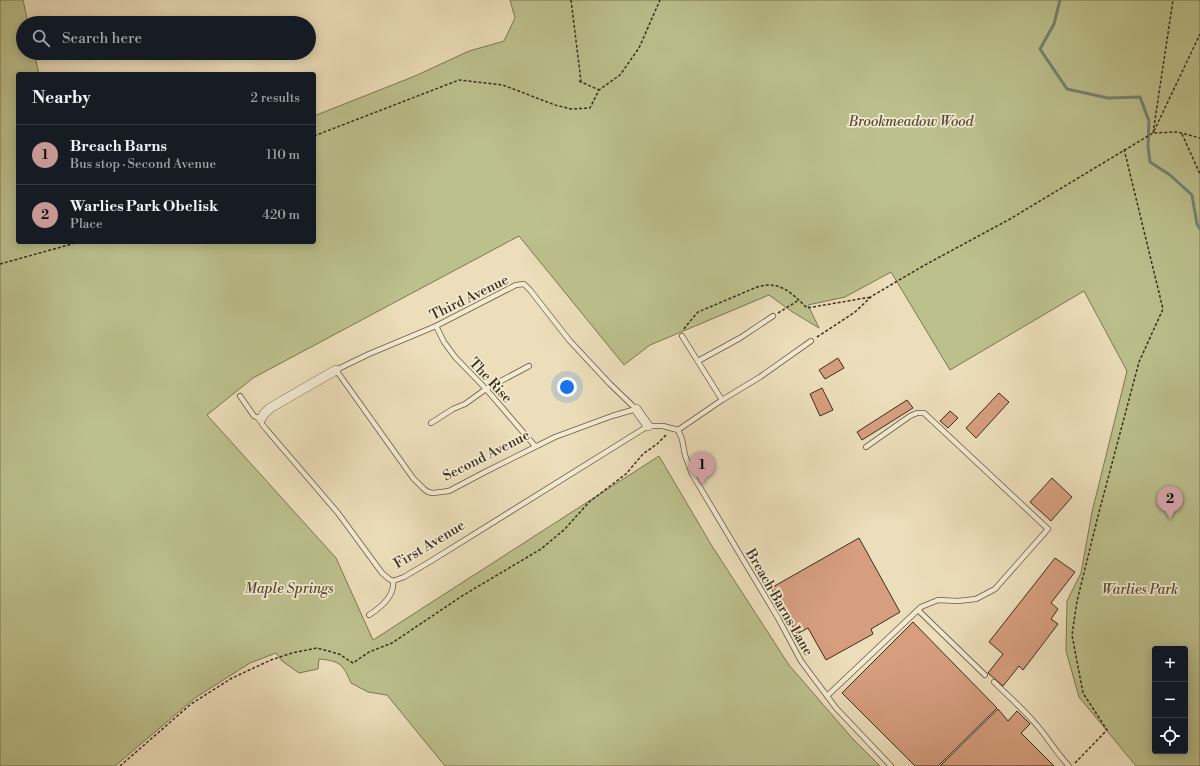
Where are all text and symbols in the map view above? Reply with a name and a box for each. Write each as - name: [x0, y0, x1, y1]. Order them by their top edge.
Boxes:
- search box: [16, 16, 316, 60]
- icon: search: [30, 27, 52, 49]
- text: Search here: [62, 29, 142, 48]
- text: Nearby: [32, 87, 91, 109]
- text: 2 results: [251, 90, 300, 106]
- park label: Brookmeadow Wood: [848, 113, 975, 131]
- text: Breach Barns: [70, 137, 167, 156]
- text: 1: [42, 147, 48, 163]
- text: 110 m: [266, 147, 300, 163]
- text: Bus stop · Second Avenue: [70, 156, 216, 172]
- text: Warlies Park Obelisk: [70, 197, 218, 216]
- text: 2: [41, 207, 49, 223]
- text: 420 m: [262, 207, 300, 223]
- text: Place: [70, 216, 102, 232]
- street label: Third Avenue: [427, 271, 512, 325]
- street label: The Rise: [465, 354, 516, 407]
- your location: [557, 377, 577, 397]
- street label: Second Avenue: [440, 426, 533, 486]
- pin: 1: [689, 452, 715, 485]
- pin: 2: [1157, 486, 1183, 519]
- street label: First Avenue: [391, 517, 468, 573]
- street label: Breach Barns Lane: [741, 545, 817, 659]
- park label: Maple Springs: [245, 580, 334, 598]
- park label: Warlies Park: [1102, 581, 1178, 599]
- map controls: [1152, 646, 1188, 754]
- button: +: [1152, 646, 1188, 682]
- button: −: [1152, 682, 1188, 718]
- button: locate: [1152, 718, 1188, 754]

